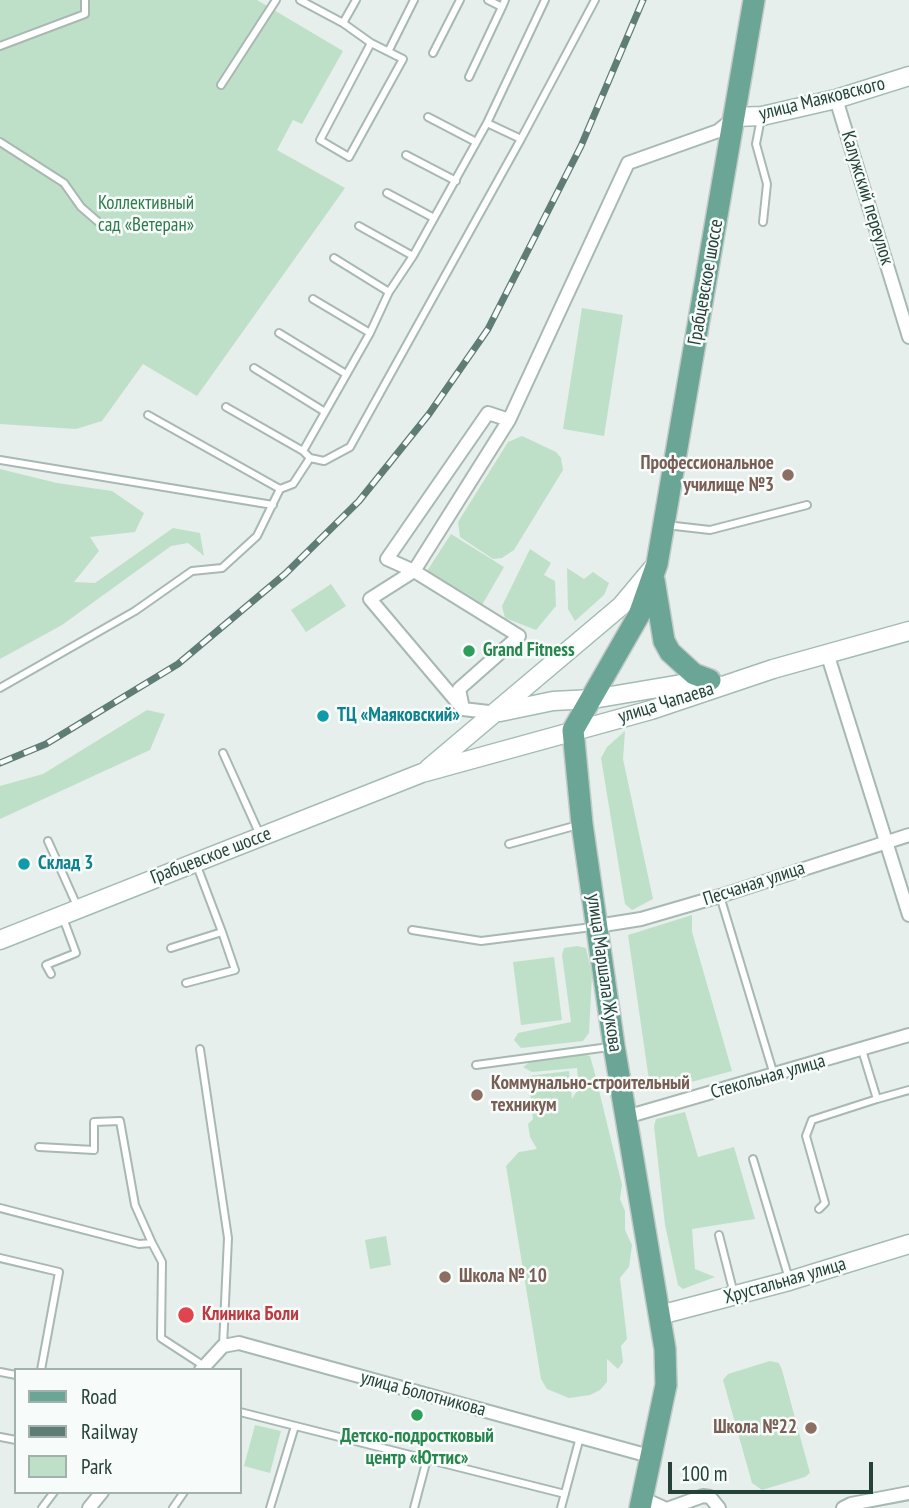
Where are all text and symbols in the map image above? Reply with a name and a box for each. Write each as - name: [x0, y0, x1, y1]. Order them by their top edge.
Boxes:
- street label: улица Маяковского: [757, 72, 887, 126]
- street label: Калужский переулок: [836, 128, 898, 268]
- park label: Коллективный сад «Ветеран»: [98, 193, 194, 237]
- street label: Грабцевское шоссе: [684, 217, 728, 347]
- place label: Профессиональное училище №3: [640, 453, 774, 497]
- marker: Профессиональное училище №3: [780, 467, 796, 483]
- place label: Grand Fitness: [483, 640, 575, 662]
- marker: Grand Fitness: [461, 643, 477, 659]
- street label: улица Чапаева: [615, 678, 717, 728]
- place label: ТЦ «Маяковский»: [337, 705, 460, 727]
- marker: ТЦ «Маяковский»: [315, 708, 331, 724]
- street label: Грабцевское шоссе: [147, 823, 275, 889]
- place label: Склад 3: [38, 853, 93, 875]
- marker: Склад 3: [16, 856, 32, 872]
- street label: Песчаная улица: [700, 857, 808, 911]
- street label: улица Маршала Жукова: [582, 893, 626, 1053]
- street label: Стекольная улица: [708, 1050, 828, 1104]
- place label: Коммунально-строительный техникум: [491, 1073, 690, 1117]
- marker: Коммунально-строительный техникум: [469, 1087, 485, 1103]
- street label: Хрустальная улица: [721, 1253, 849, 1309]
- place label: Школа № 10: [459, 1266, 547, 1288]
- marker: Школа № 10: [437, 1269, 453, 1285]
- place label: Клиника Боли: [202, 1304, 299, 1326]
- marker: Клиника Боли: [176, 1305, 196, 1325]
- street label: улица Болотникова: [358, 1366, 488, 1422]
- legend: [14, 1368, 242, 1494]
- text: Road: [81, 1383, 117, 1410]
- marker: Детско-подростковый центр «Юттис»: [409, 1407, 425, 1423]
- place label: Школа №22: [713, 1417, 797, 1439]
- text: Railway: [81, 1418, 138, 1445]
- marker: Школа №22: [803, 1420, 819, 1436]
- place label: Детско-подростковый центр «Юттис»: [340, 1426, 494, 1470]
- scale bar: [671, 1448, 876, 1492]
- text: Park: [81, 1453, 112, 1480]
- text: 100 m: [681, 1460, 727, 1487]

